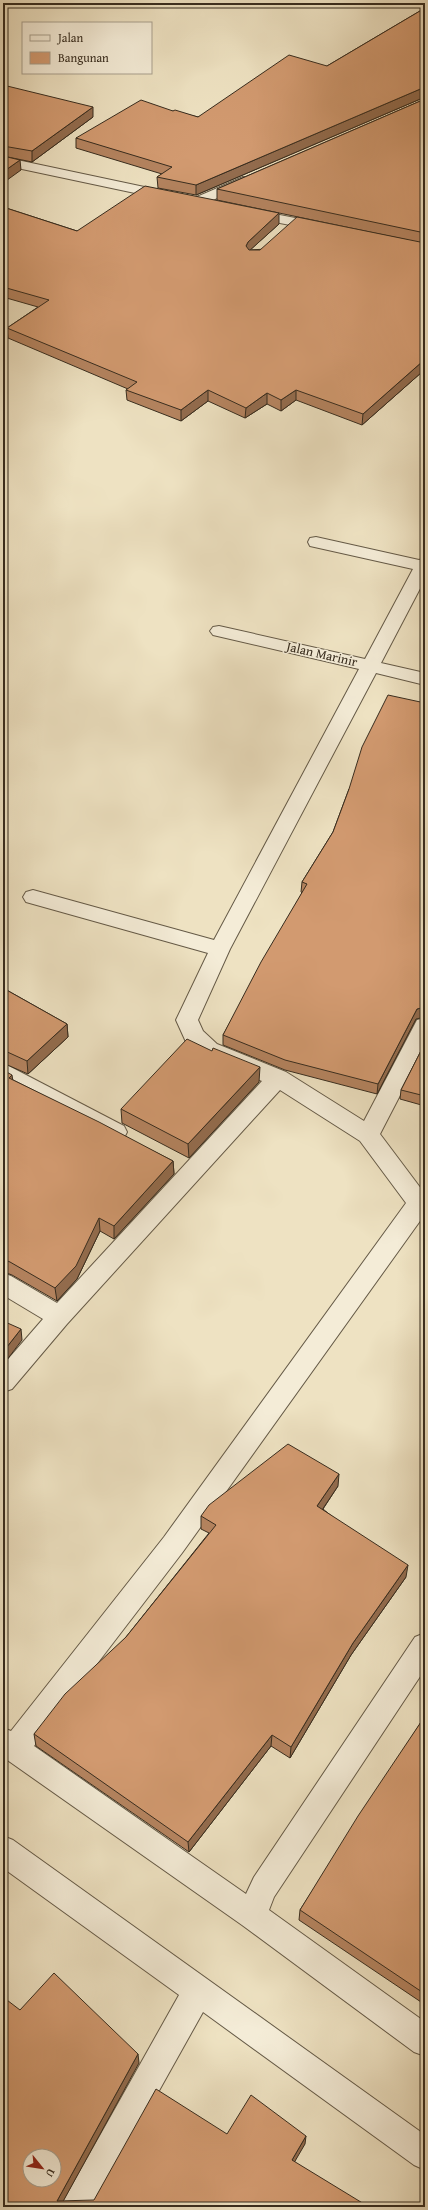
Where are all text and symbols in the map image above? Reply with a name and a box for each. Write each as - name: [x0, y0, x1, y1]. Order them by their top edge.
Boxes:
- legend: [22, 22, 152, 74]
- text: Jalan: [56, 29, 83, 46]
- text: Bangunan: [58, 49, 109, 66]
- street label: Jalan Marinir: [283, 636, 360, 672]
- north arrow: [22, 2148, 62, 2188]
- text: U: [42, 2166, 59, 2181]

